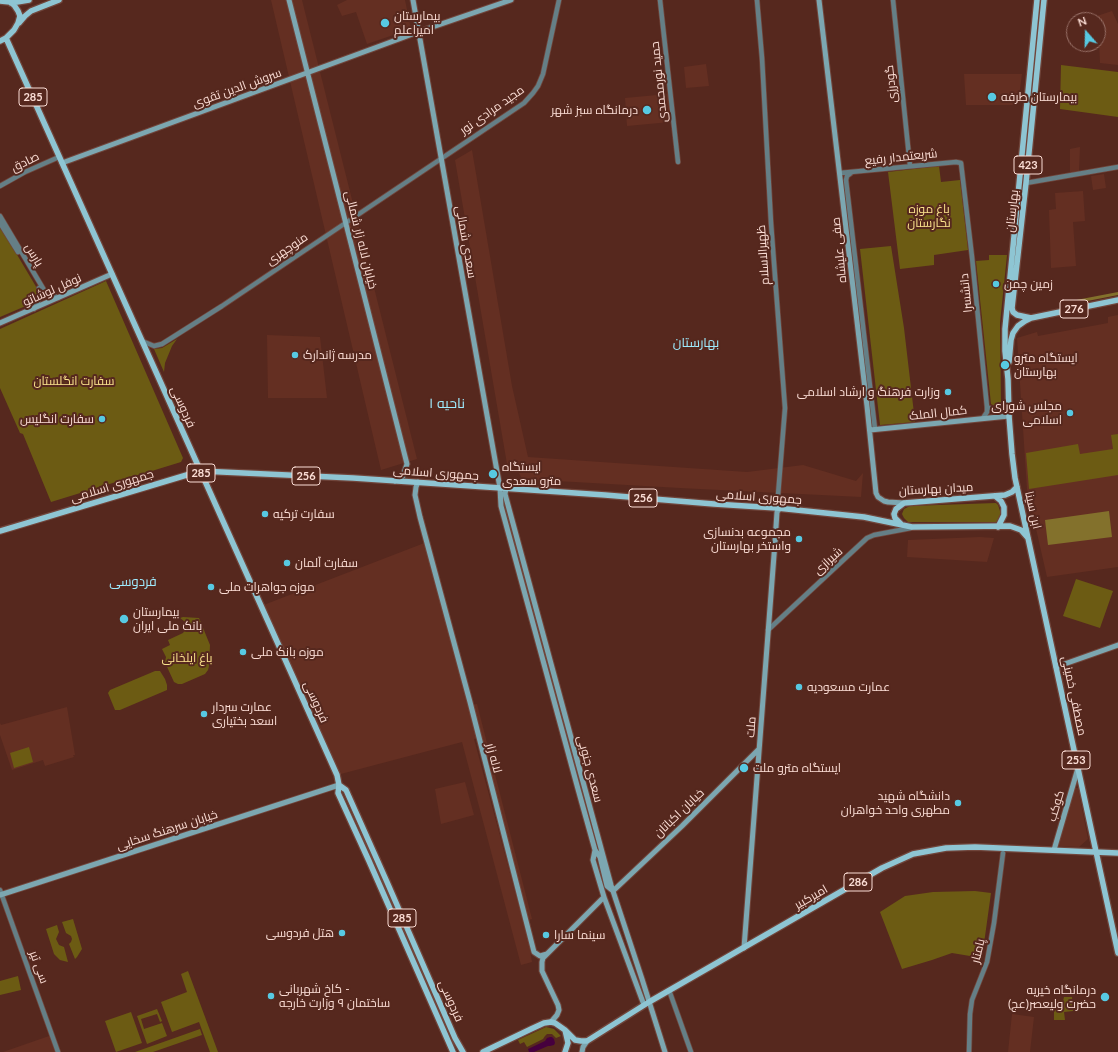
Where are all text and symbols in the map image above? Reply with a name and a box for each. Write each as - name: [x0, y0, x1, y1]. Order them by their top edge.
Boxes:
- place label: بیمارستان امیراعلم: [394, 9, 441, 37]
- north arrow: [1066, 12, 1106, 52]
- text: N: [1076, 14, 1088, 29]
- marker: بیمارستان امیراعلم: [379, 17, 391, 29]
- street label: حمید نورمحمدی: [648, 41, 670, 123]
- street label: گودرزی: [882, 64, 900, 104]
- street label: سروش الدین تقوی: [191, 65, 283, 111]
- street label: مجید مرادی نور: [457, 82, 527, 138]
- road number: 285: [19, 88, 47, 106]
- place label: بیمارستان طرفه: [1001, 90, 1077, 104]
- marker: بیمارستان طرفه: [986, 91, 998, 103]
- place label: درمانگاه سبز شهر: [551, 103, 638, 117]
- marker: درمانگاه سبز شهر: [641, 104, 653, 116]
- street label: شریعتمدار رفیع: [864, 146, 938, 168]
- street label: صادق: [9, 149, 41, 175]
- road number: 423: [1014, 156, 1042, 174]
- street label: خیابان لاله زار شمالی: [342, 189, 380, 291]
- street label: بهارستان: [1003, 189, 1021, 233]
- park label: باغ موزه نگارستان: [907, 202, 951, 230]
- street label: سعدی شمالی: [453, 205, 479, 279]
- street label: صفی علیشاه: [828, 216, 850, 284]
- street label: ظهیرالاسلام: [754, 224, 772, 286]
- street label: منوچهری: [263, 230, 311, 268]
- street label: پارس: [22, 241, 46, 269]
- street label: نوفل لوشاتو: [20, 271, 84, 309]
- street label: دانشسرا: [957, 273, 975, 313]
- place label: زمین چمن: [1004, 277, 1053, 291]
- marker: زمین چمن: [991, 279, 1001, 289]
- road number: 276: [1060, 300, 1088, 318]
- district label: بهارستان: [673, 335, 719, 351]
- place label: مدرسه ژاندارک: [303, 348, 372, 362]
- marker: مدرسه ژاندارک: [290, 350, 300, 360]
- place label: ایستگاه مترو بهارستان: [1014, 351, 1078, 379]
- marker: ایستگاه مترو بهارستان: [999, 359, 1011, 371]
- park label: سفارت انگلستان: [34, 374, 114, 388]
- street label: فردوسی: [168, 384, 198, 430]
- place label: وزارت فرهنگ و ارشاد اسلامی: [797, 385, 940, 399]
- marker: وزارت فرهنگ و ارشاد اسلامی: [943, 387, 953, 397]
- district label: ناحیه ۱: [429, 395, 465, 411]
- place label: مجلس شورای اسلامی: [991, 399, 1062, 427]
- street label: کمال الملک: [908, 403, 968, 423]
- marker: مجلس شورای اسلامی: [1065, 408, 1075, 418]
- place label: سفارت انگلیس: [20, 412, 94, 426]
- marker: سفارت انگلیس: [97, 414, 107, 424]
- place label: ایستگاه مترو سعدی: [502, 460, 561, 488]
- street label: جمهوری اسلامی: [393, 463, 479, 483]
- road number: 285: [187, 464, 215, 482]
- street label: جمهوری اسلامی: [69, 467, 155, 505]
- road number: 256: [292, 467, 320, 485]
- marker: ایستگاه مترو سعدی: [487, 468, 499, 480]
- street label: میدان بهارستان: [898, 480, 974, 498]
- street label: جمهوری اسلامی: [716, 487, 802, 507]
- road number: 256: [629, 489, 657, 507]
- street label: ابن سینا: [1022, 490, 1044, 530]
- place label: سفارت ترکیه: [273, 507, 335, 521]
- marker: سفارت ترکیه: [260, 509, 270, 519]
- place label: مجموعه بدنسازی واستخر بهارستان: [703, 525, 791, 553]
- marker: مجموعه بدنسازی واستخر بهارستان: [794, 534, 804, 544]
- street label: شیرازی: [810, 544, 846, 578]
- place label: سفارت آلمان: [295, 556, 358, 570]
- marker: سفارت آلمان: [282, 558, 292, 568]
- district label: فردوسی: [109, 574, 157, 590]
- place label: موزه جواهرات ملی: [219, 580, 315, 594]
- marker: موزه جواهرات ملی: [206, 582, 216, 592]
- place label: بیمارستان بانک ملی ایران: [133, 605, 202, 633]
- marker: بیمارستان بانک ملی ایران: [118, 613, 130, 625]
- place label: موزه بانک ملی: [251, 645, 324, 659]
- marker: موزه بانک ملی: [238, 647, 248, 657]
- park label: باغ ایلخانی: [161, 651, 213, 665]
- street label: مصطفی خمینی: [1059, 655, 1089, 737]
- street label: فردوسی: [301, 679, 331, 725]
- place label: عمارت مسعودیه: [807, 680, 890, 694]
- marker: عمارت مسعودیه: [794, 682, 804, 692]
- place label: عمارت سردار اسعد بختیاری: [212, 700, 277, 728]
- marker: عمارت سردار اسعد بختیاری: [199, 709, 209, 719]
- street label: ملت: [743, 716, 759, 738]
- street label: سعدی جنوبی: [574, 734, 606, 804]
- street label: لاله زار: [483, 741, 505, 775]
- road number: 253: [1062, 751, 1090, 769]
- place label: ایستگاه مترو ملت: [753, 761, 841, 775]
- marker: ایستگاه مترو ملت: [738, 762, 750, 774]
- street label: خیابان اکباتان: [651, 786, 707, 840]
- place label: دانشگاه شهید مطهری واحد خواهران: [841, 789, 950, 817]
- street label: کوکب: [1045, 789, 1067, 823]
- marker: دانشگاه شهید مطهری واحد خواهران: [953, 798, 963, 808]
- street label: خیابان سرهنگ سخایی: [115, 807, 219, 853]
- road number: 286: [844, 873, 872, 891]
- street label: امیرکبیر: [792, 882, 830, 912]
- road number: 285: [388, 909, 416, 927]
- place label: هتل فردوسی: [266, 926, 334, 940]
- marker: هتل فردوسی: [337, 928, 347, 938]
- place label: سینما سارا: [554, 928, 606, 942]
- marker: سینما سارا: [541, 930, 551, 940]
- street label: پامنار: [968, 937, 988, 965]
- street label: سی تیر: [26, 949, 52, 985]
- street label: فردوسی: [436, 978, 466, 1024]
- place label: کاخ شهربانی - ساختمان ۹ وزارت خارجه: [279, 982, 390, 1010]
- place label: درمانگاه خیریه حضرت ولیعصر(عج): [1008, 983, 1096, 1011]
- marker: کاخ شهربانی - ساختمان ۹ وزارت خارجه: [266, 991, 276, 1001]
- marker: درمانگاه خیریه حضرت ولیعصر(عج): [1099, 991, 1111, 1003]

